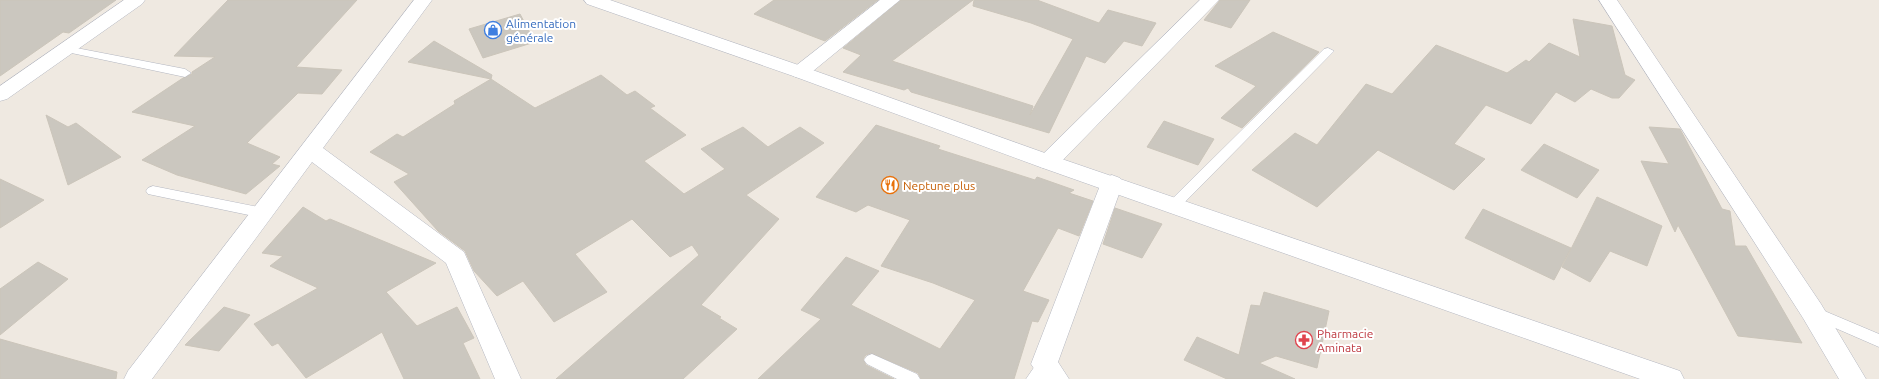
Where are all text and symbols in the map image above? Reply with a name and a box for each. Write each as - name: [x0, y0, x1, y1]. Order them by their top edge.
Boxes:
- place label: Alimentation générale: [506, 17, 576, 44]
- shop icon: Alimentation générale: [483, 20, 503, 40]
- restaurant icon: Neptune plus: [880, 175, 900, 195]
- place label: Neptune plus: [903, 179, 975, 192]
- place label: Pharmacie Aminata: [1317, 327, 1373, 354]
- pharmacy icon: Pharmacie Aminata: [1294, 330, 1314, 350]

